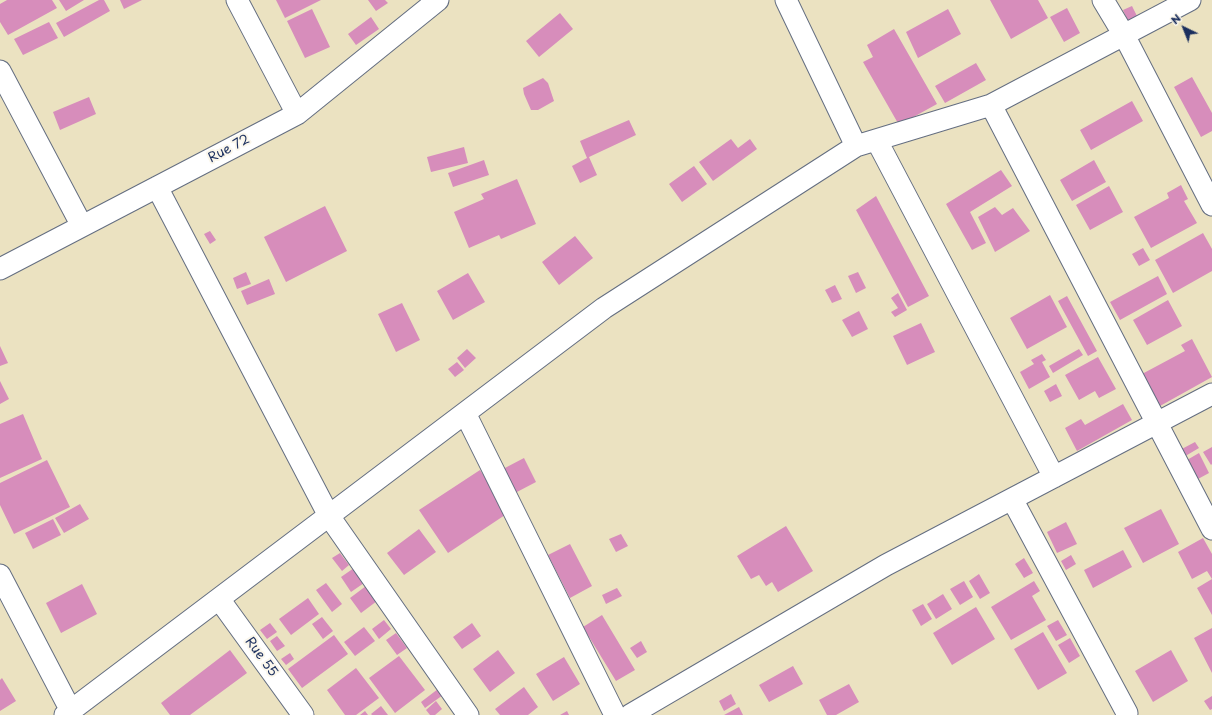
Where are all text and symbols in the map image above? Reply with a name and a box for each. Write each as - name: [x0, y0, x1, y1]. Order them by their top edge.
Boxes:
- north arrow: [1164, 8, 1204, 48]
- text: N: [1166, 10, 1184, 28]
- street label: Rue 72: [206, 132, 252, 166]
- street label: Rue 55: [241, 634, 281, 680]

